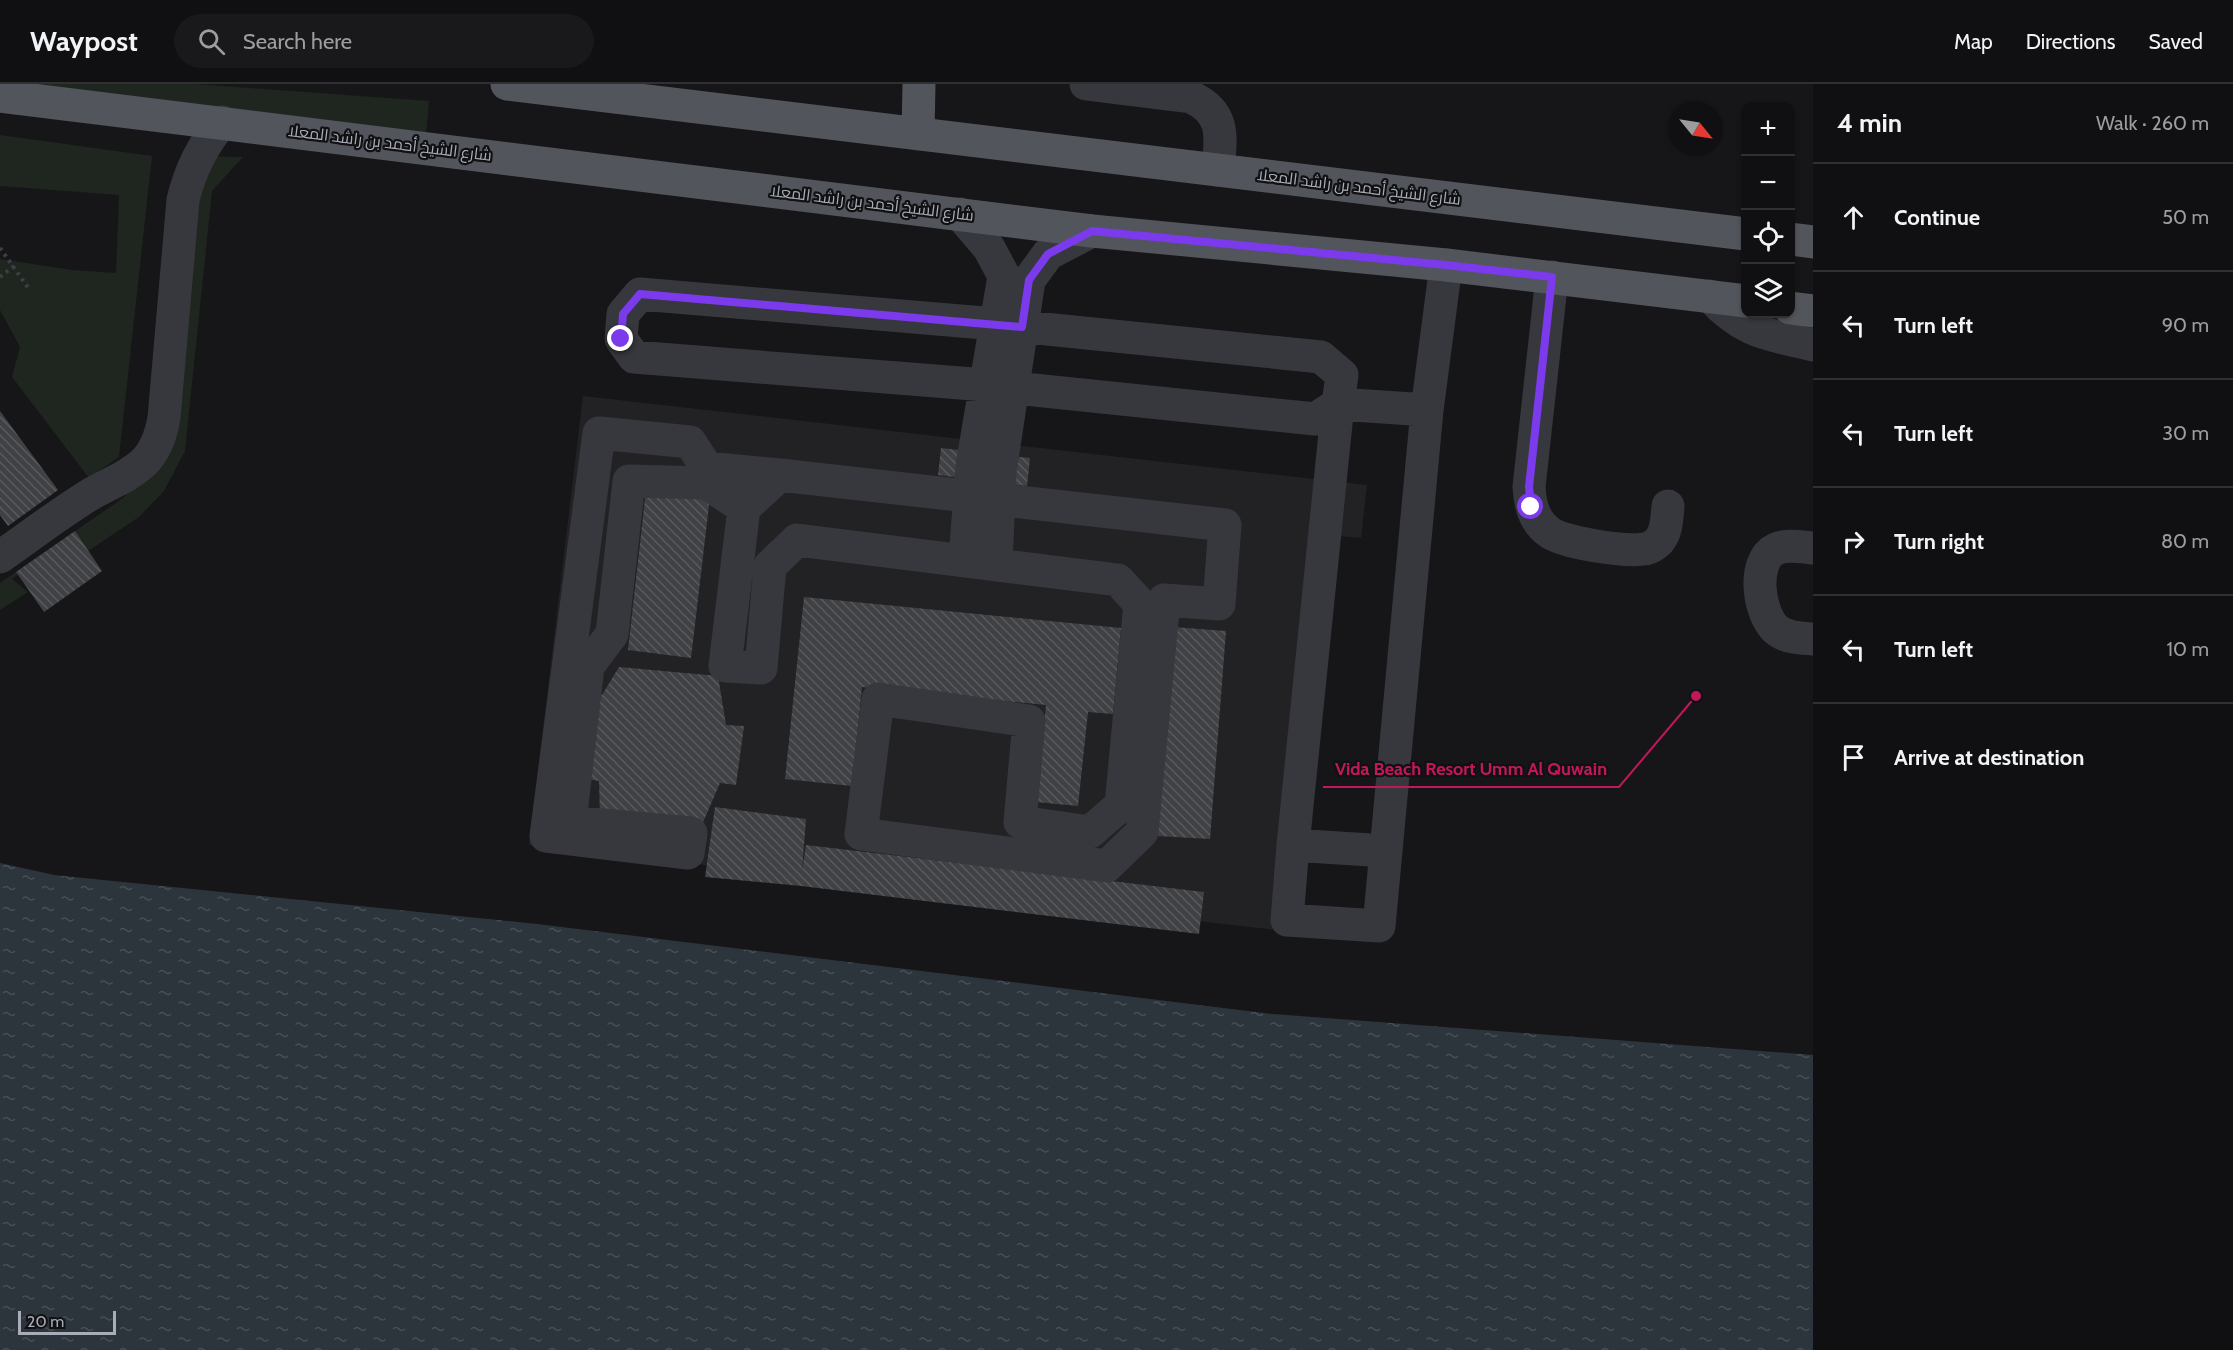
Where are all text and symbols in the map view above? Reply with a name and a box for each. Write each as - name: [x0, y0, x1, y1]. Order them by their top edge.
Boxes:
- search box: [174, 14, 594, 68]
- text: Waypost: [30, 24, 138, 58]
- icon: search: [195, 25, 228, 58]
- text: Search here: [243, 28, 352, 55]
- text: Map: [1954, 29, 1993, 54]
- text: Directions: [2026, 29, 2115, 54]
- text: Saved: [2148, 29, 2203, 54]
- north arrow: [1669, 102, 1723, 156]
- map controls: [1741, 102, 1795, 318]
- button: +: [1741, 102, 1795, 156]
- text: 4 min: [1837, 107, 1902, 139]
- text: Walk · 260 m: [2096, 111, 2209, 135]
- street label: شارع الشيخ أحمد بن راشد المعلا: [287, 121, 493, 167]
- button: −: [1741, 156, 1795, 210]
- street label: شارع الشيخ أحمد بن راشد المعلا: [1256, 165, 1462, 211]
- street label: شارع الشيخ أحمد بن راشد المعلا: [769, 181, 975, 227]
- icon: ahead: [1837, 201, 1870, 234]
- text: Continue: [1894, 204, 1980, 231]
- text: 50 m: [2162, 205, 2209, 229]
- button: locate: [1741, 210, 1795, 264]
- button: layers: [1741, 264, 1795, 318]
- icon: left: [1837, 309, 1870, 342]
- text: Turn left: [1894, 312, 1973, 339]
- text: 90 m: [2162, 313, 2209, 337]
- route end: [607, 325, 633, 351]
- icon: left: [1837, 417, 1870, 450]
- text: Turn left: [1894, 420, 1973, 447]
- text: 30 m: [2162, 421, 2209, 445]
- route start: [1517, 493, 1543, 519]
- icon: right: [1837, 525, 1870, 558]
- text: Turn right: [1894, 528, 1984, 555]
- text: 80 m: [2161, 529, 2209, 553]
- icon: left: [1837, 633, 1870, 666]
- text: Turn left: [1894, 636, 1973, 663]
- text: 10 m: [2166, 637, 2209, 661]
- icon: arrive: [1837, 741, 1870, 774]
- text: Arrive at destination: [1894, 744, 2084, 771]
- callout: Vida Beach Resort Umm Al Quwain: [1323, 751, 1619, 787]
- text: Vida Beach Resort Umm Al Quwain: [1335, 758, 1607, 780]
- scale bar: [18, 1308, 116, 1336]
- text: 20 m: [27, 1312, 64, 1331]

